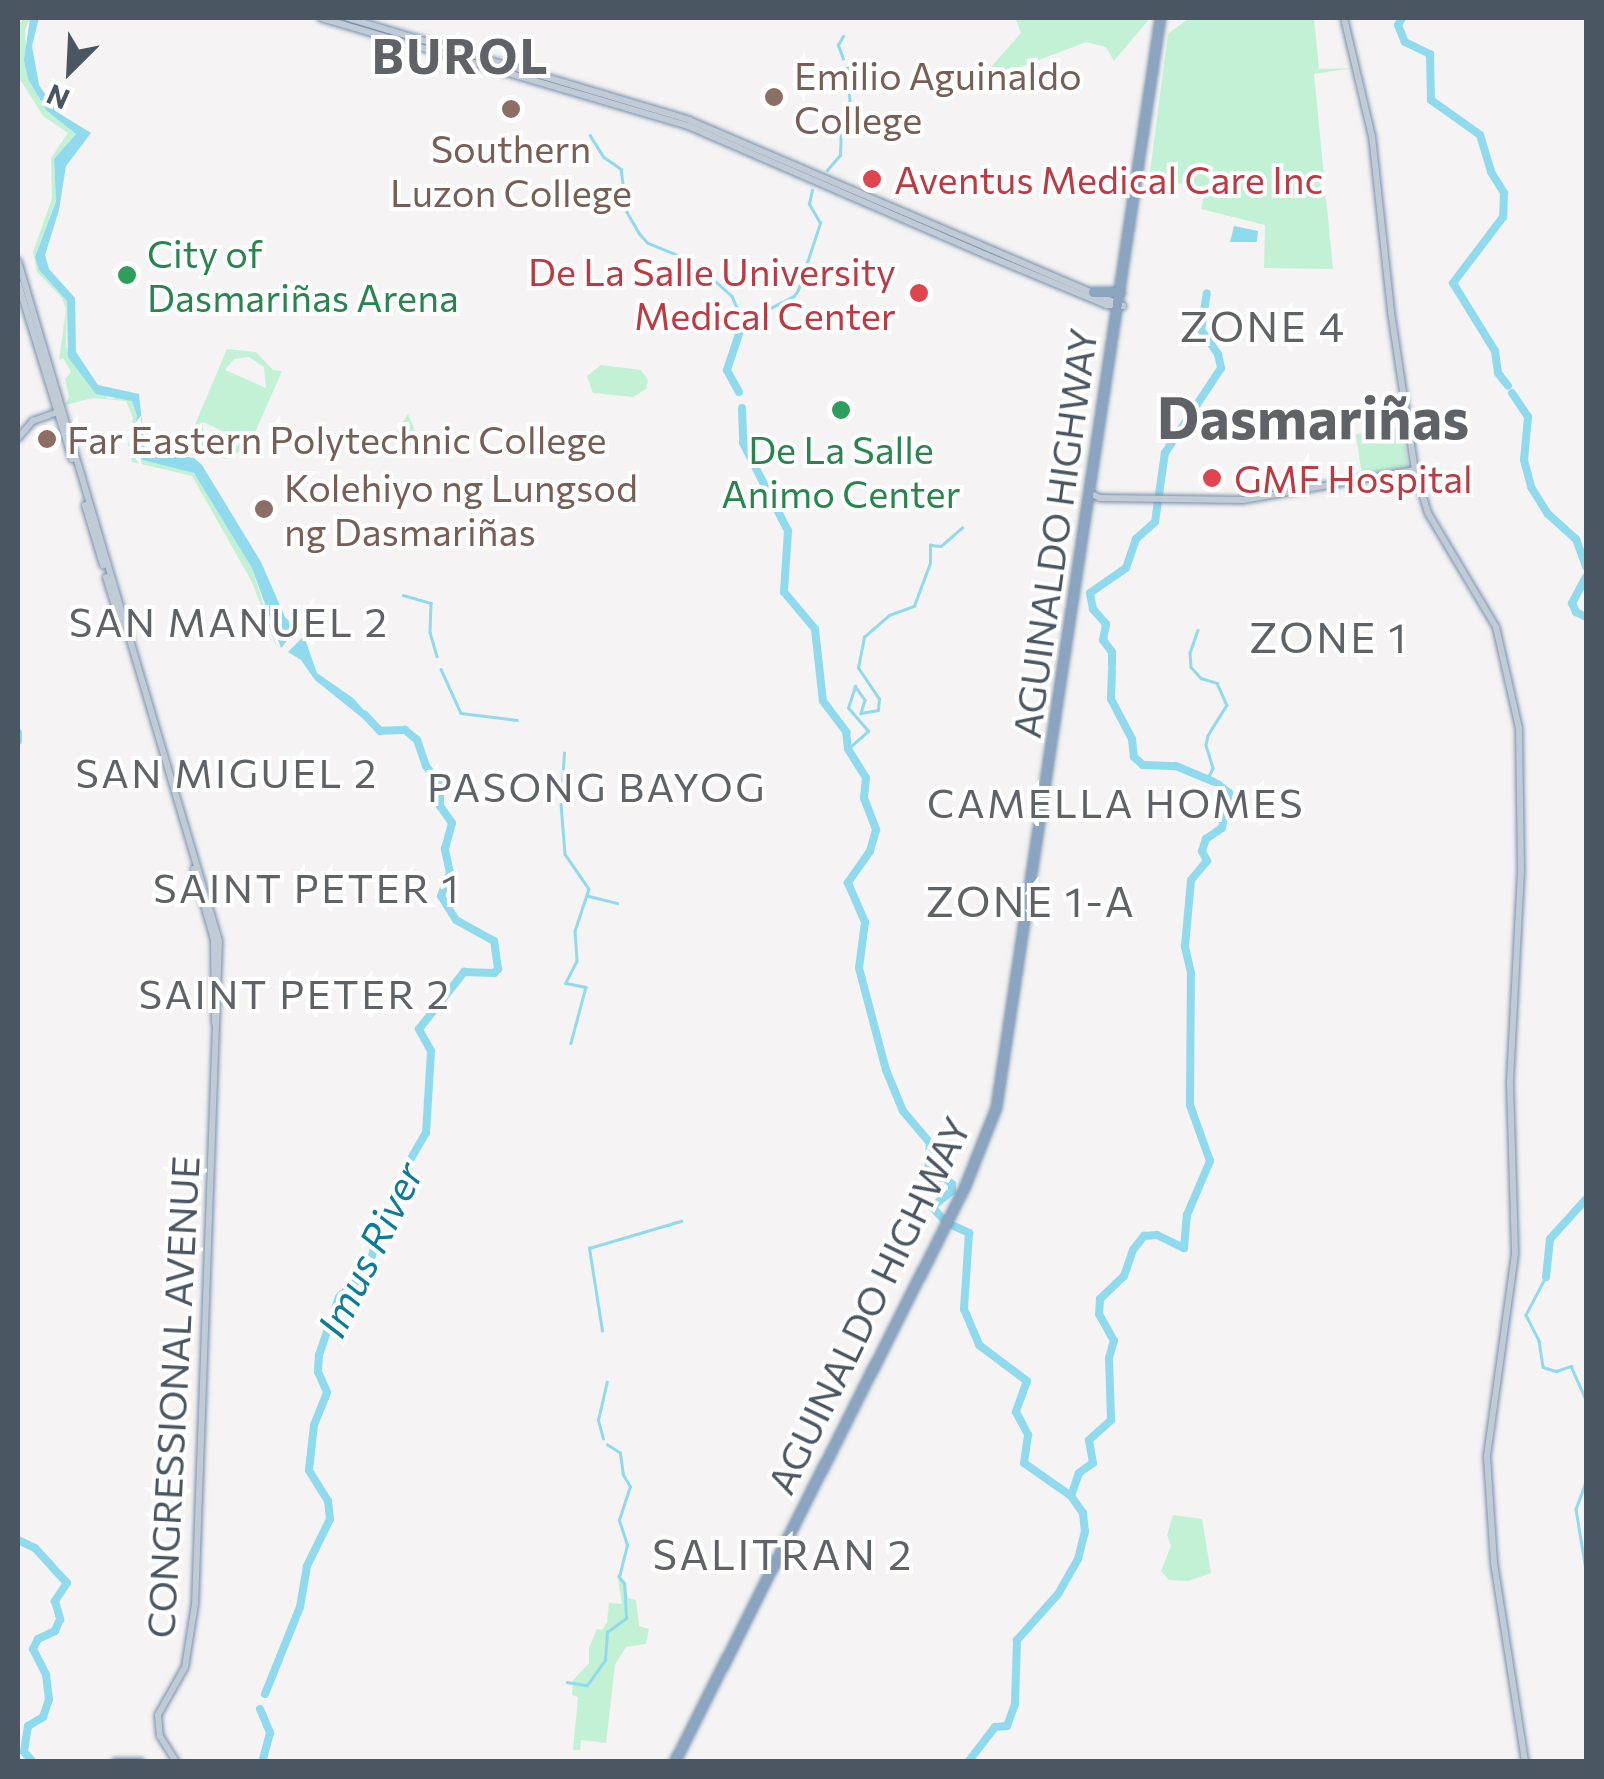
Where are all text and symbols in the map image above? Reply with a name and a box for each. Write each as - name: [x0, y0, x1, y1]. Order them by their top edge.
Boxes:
- north arrow: [20, 20, 120, 120]
- district label: BUROL: [372, 26, 550, 84]
- place label: Emilio Aguinaldo College: [794, 52, 1082, 142]
- text: N: [41, 78, 74, 117]
- marker: Emilio Aguinaldo College: [763, 86, 785, 108]
- marker: Southern Luzon College: [500, 98, 522, 120]
- place label: Southern Luzon College: [390, 125, 632, 214]
- place label: Aventus Medical Care Inc: [894, 156, 1323, 202]
- marker: Aventus Medical Care Inc: [859, 166, 885, 192]
- place label: City of Dasmariñas Arena: [147, 230, 459, 320]
- place label: De La Salle University Medical Center: [528, 248, 896, 338]
- marker: City of Dasmariñas Arena: [116, 264, 138, 286]
- marker: De La Salle University Medical Center: [906, 280, 932, 306]
- district label: ZONE 4: [1180, 300, 1346, 350]
- street label: AGUINALDO HIGHWAY: [1003, 325, 1105, 741]
- district label: Dasmariñas: [1157, 381, 1469, 451]
- marker: De La Salle Animo Center: [830, 399, 852, 421]
- place label: Far Eastern Polytechnic College: [67, 416, 607, 462]
- place label: De La Salle Animo Center: [721, 426, 961, 516]
- marker: Far Eastern Polytechnic College: [36, 428, 58, 450]
- place label: GMF Hospital: [1234, 455, 1473, 501]
- place label: Kolehiyo ng Lungsod ng Dasmariñas: [284, 464, 638, 554]
- marker: GMF Hospital: [1199, 465, 1225, 491]
- marker: Kolehiyo ng Lungsod ng Dasmariñas: [253, 498, 275, 520]
- district label: SAN MANUEL 2: [69, 597, 389, 645]
- district label: ZONE 1: [1249, 611, 1409, 661]
- district label: SAN MIGUEL 2: [75, 748, 379, 796]
- district label: PASONG BAYOG: [427, 762, 767, 810]
- district label: CAMELLA HOMES: [927, 778, 1305, 826]
- district label: SAINT PETER 1: [153, 863, 461, 911]
- district label: ZONE 1-A: [926, 875, 1136, 925]
- district label: SAINT PETER 2: [138, 969, 452, 1017]
- street label: AGUINALDO HIGHWAY: [757, 1109, 979, 1501]
- water label: Imus River: [306, 1154, 432, 1344]
- street label: CONGRESSIONAL AVENUE: [137, 1155, 207, 1639]
- district label: SALITRAN 2: [652, 1528, 914, 1578]

